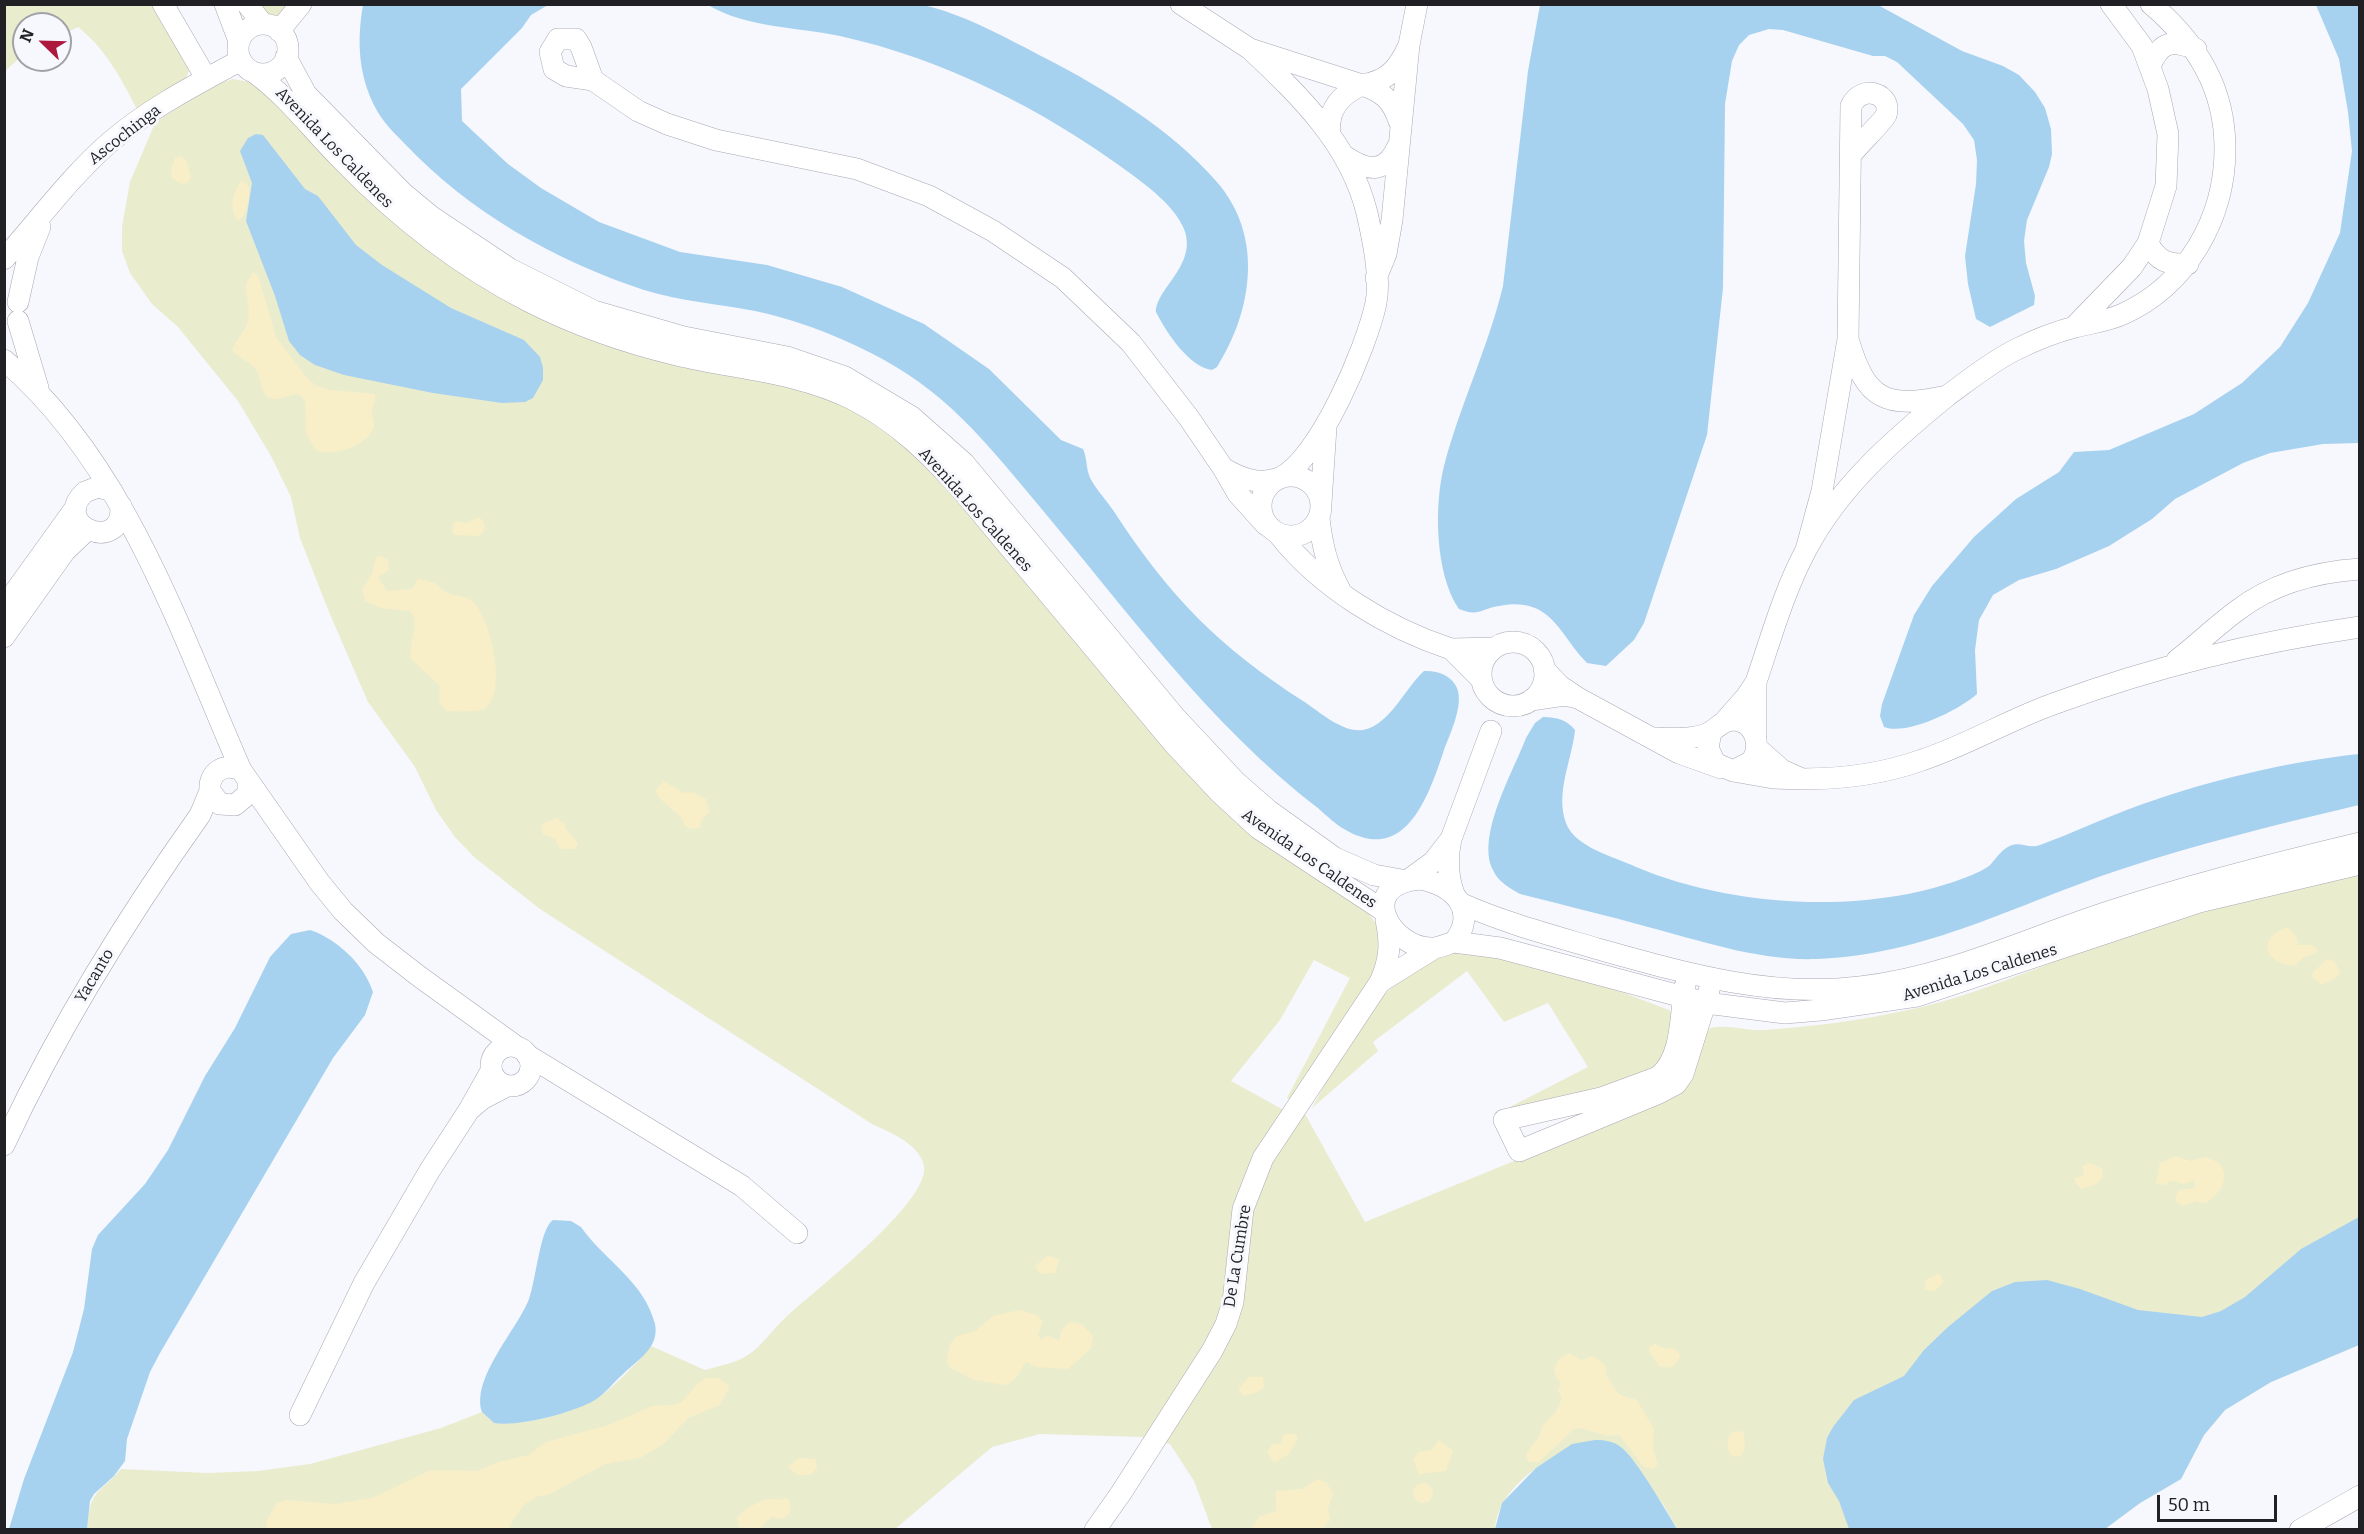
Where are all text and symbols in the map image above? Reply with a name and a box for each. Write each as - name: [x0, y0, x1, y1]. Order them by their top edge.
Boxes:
- north arrow: [12, 12, 72, 72]
- text: N: [16, 26, 38, 45]
- street label: Avenida Los Caldenes: [271, 84, 397, 212]
- street label: Ascochinga: [85, 101, 165, 169]
- street label: Avenida Los Caldenes: [914, 444, 1036, 576]
- street label: Avenida Los Caldenes: [1238, 805, 1380, 913]
- street label: Avenida Los Caldenes: [1901, 940, 2059, 1006]
- street label: Yacanto: [72, 946, 118, 1006]
- street label: De La Cumbre: [1220, 1203, 1256, 1309]
- scale bar: [2160, 1483, 2280, 1521]
- text: 50 m: [2168, 1494, 2210, 1516]

